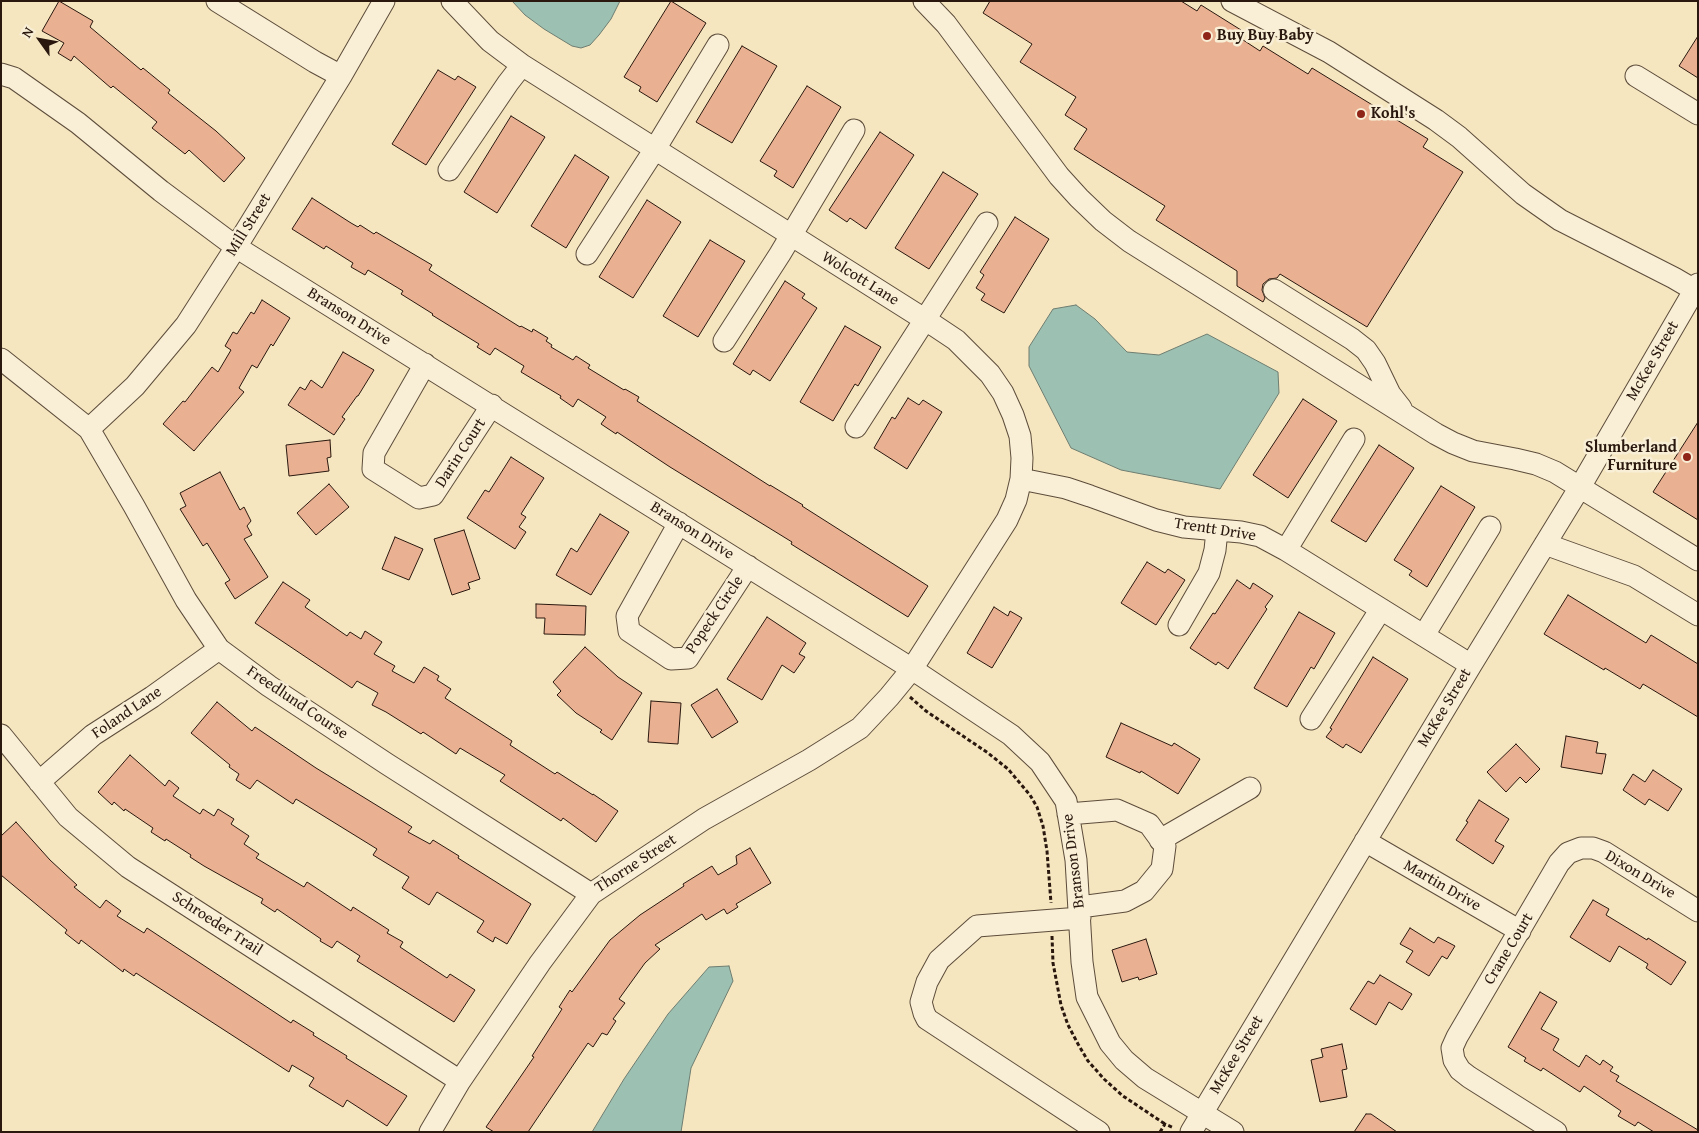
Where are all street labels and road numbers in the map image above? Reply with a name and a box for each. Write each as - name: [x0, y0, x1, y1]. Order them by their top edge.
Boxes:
- street label: Mill Street: [222, 190, 276, 260]
- street label: Wolcott Lane: [818, 248, 902, 310]
- street label: Branson Drive: [304, 284, 394, 350]
- street label: McKee Street: [1623, 318, 1683, 404]
- street label: Darin Court: [432, 415, 490, 491]
- street label: Branson Drive: [647, 498, 737, 564]
- street label: Trentt Drive: [1173, 514, 1257, 546]
- street label: Popeck Circle: [682, 572, 748, 658]
- street label: Freedlund Course: [243, 662, 351, 744]
- street label: McKee Street: [1414, 665, 1476, 751]
- street label: Foland Lane: [88, 683, 166, 743]
- street label: Branson Drive: [1059, 813, 1089, 909]
- street label: Thorne Street: [592, 831, 680, 897]
- street label: Dixon Drive: [1601, 847, 1679, 903]
- street label: Martin Drive: [1400, 856, 1484, 916]
- street label: Schroeder Trail: [168, 888, 266, 960]
- street label: Crane Court: [1480, 910, 1538, 988]
- street label: McKee Street: [1206, 1012, 1268, 1098]

